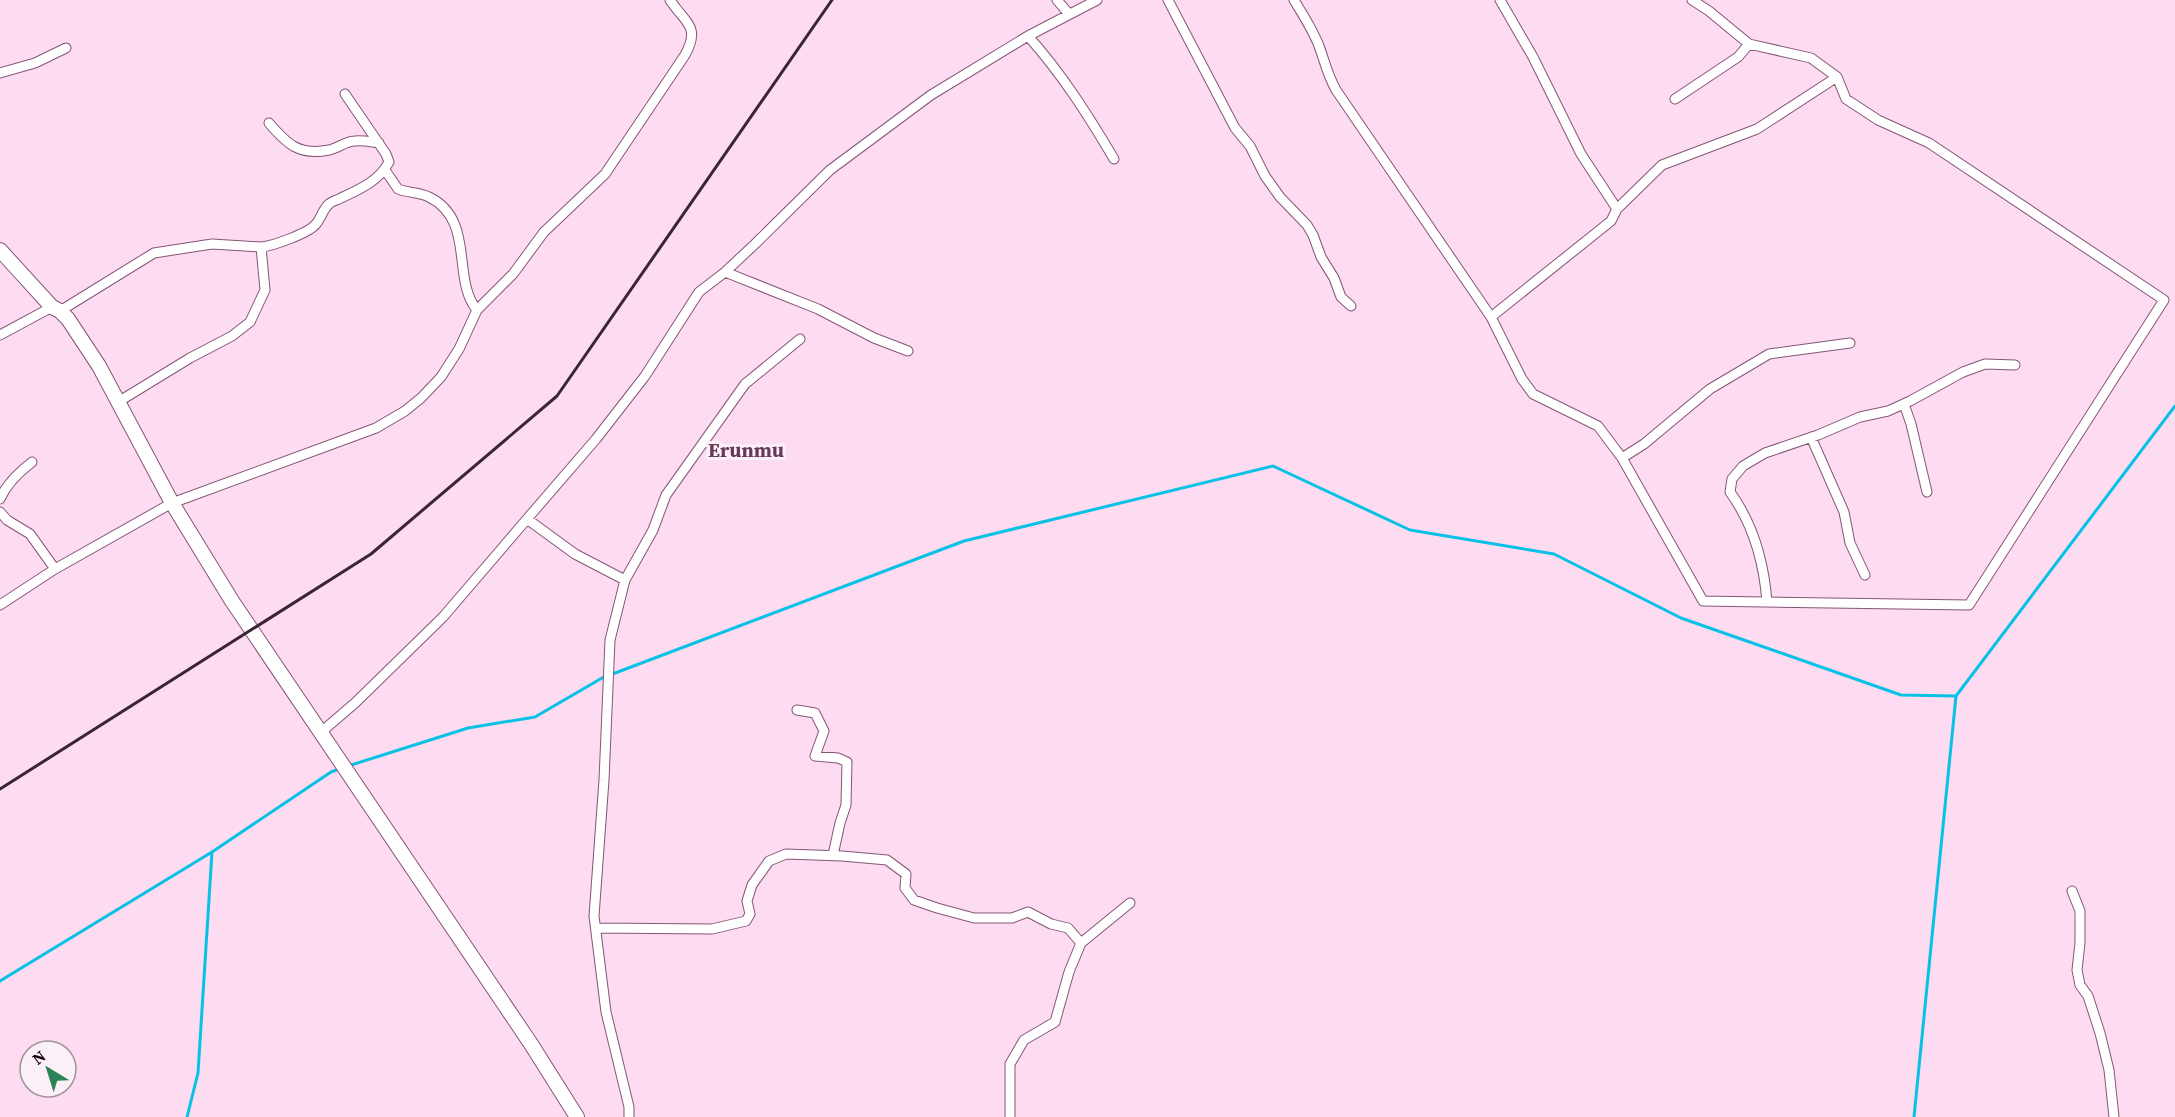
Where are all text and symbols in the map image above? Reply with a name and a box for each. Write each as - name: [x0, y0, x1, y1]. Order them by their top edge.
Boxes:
- district label: Erunmu: [708, 436, 784, 464]
- north arrow: [18, 1039, 78, 1099]
- text: N: [27, 1045, 50, 1069]

